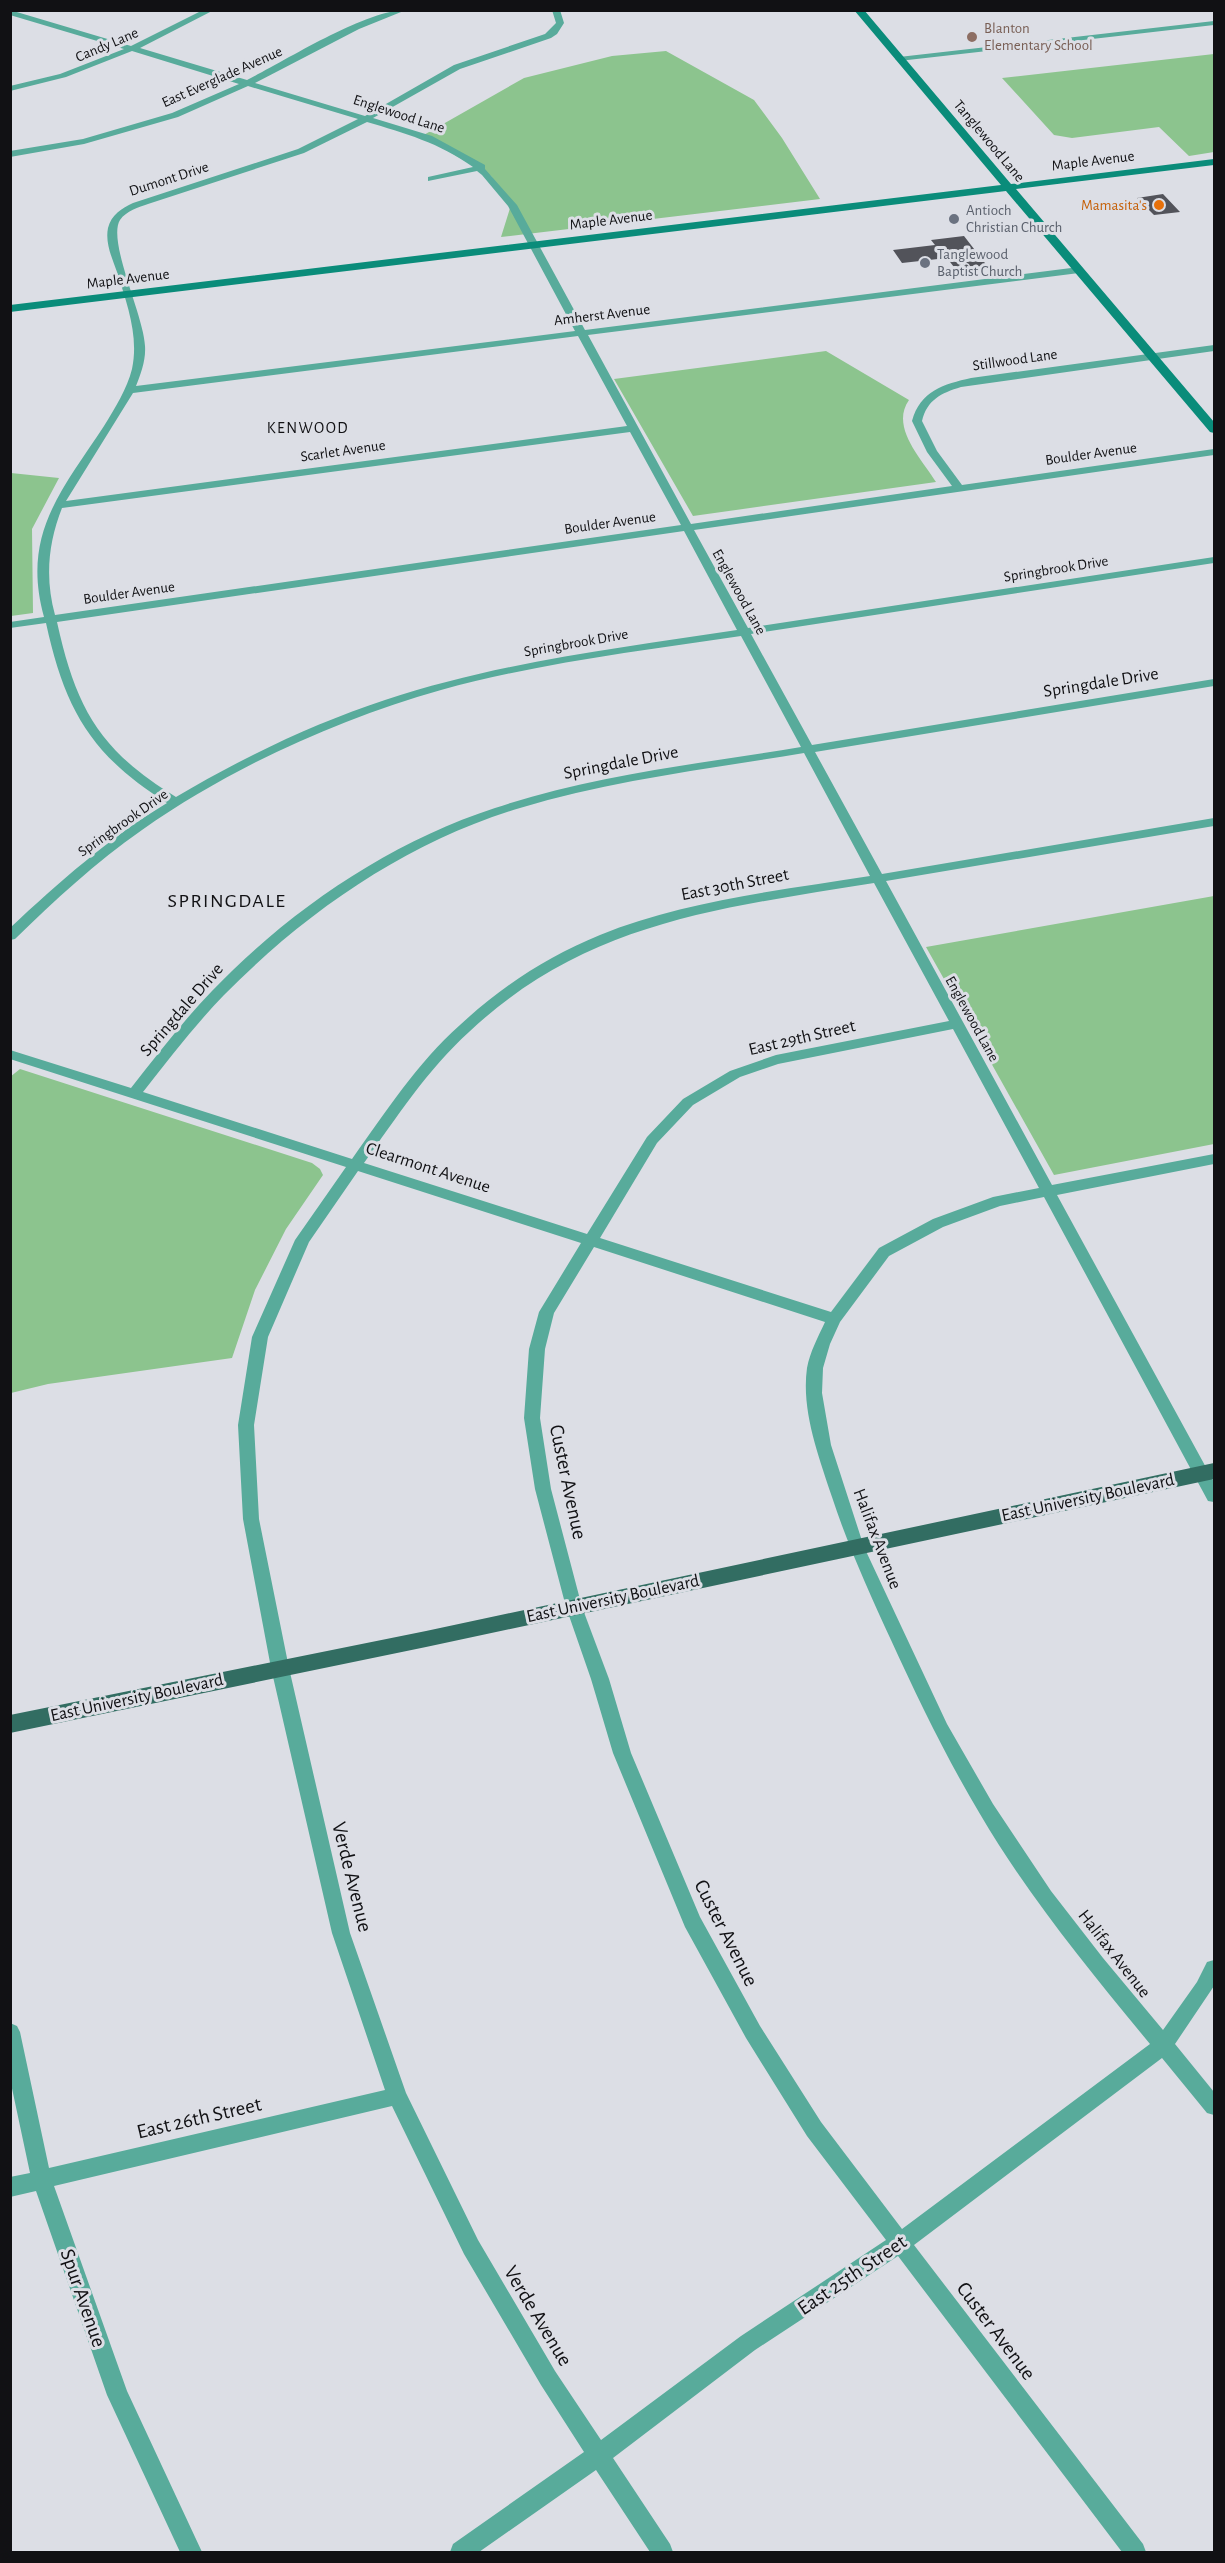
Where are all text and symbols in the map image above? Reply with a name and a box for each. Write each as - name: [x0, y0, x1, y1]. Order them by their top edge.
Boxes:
- place label: Blanton Elementary School: [984, 21, 1093, 53]
- street label: Candy Lane: [73, 25, 141, 65]
- marker: Blanton Elementary School: [965, 30, 979, 44]
- street label: East Everglade Avenue: [159, 44, 285, 110]
- street label: Englewood Lane: [351, 92, 447, 136]
- street label: Tanglewood Lane: [951, 97, 1027, 185]
- street label: Maple Avenue: [1051, 148, 1135, 174]
- street label: Dumont Drive: [127, 159, 211, 199]
- place label: Mamasita's: [1081, 198, 1147, 213]
- marker: Mamasita's: [1152, 198, 1166, 212]
- place label: Antioch Christian Church: [966, 203, 1062, 235]
- street label: Maple Avenue: [569, 207, 653, 233]
- marker: Antioch Christian Church: [947, 212, 961, 226]
- place label: Tanglewood Baptist Church: [937, 247, 1022, 279]
- marker: Tanglewood Baptist Church: [918, 256, 932, 270]
- street label: Maple Avenue: [86, 266, 170, 292]
- street label: Amherst Avenue: [553, 302, 651, 328]
- street label: Stillwood Lane: [972, 347, 1058, 373]
- district label: KENWOOD: [267, 420, 349, 436]
- street label: Scarlet Avenue: [300, 438, 387, 464]
- street label: Boulder Avenue: [1044, 440, 1138, 468]
- street label: Boulder Avenue: [563, 509, 657, 537]
- street label: Englewood Lane: [709, 547, 769, 637]
- street label: Springbrook Drive: [1003, 553, 1109, 585]
- street label: Boulder Avenue: [82, 579, 176, 607]
- street label: Springbrook Drive: [523, 626, 629, 660]
- street label: Springdale Drive: [1042, 665, 1160, 701]
- street label: Springdale Drive: [562, 743, 680, 783]
- street label: Springbrook Drive: [75, 786, 171, 859]
- street label: East 30th Street: [680, 866, 791, 904]
- district label: SPRINGDALE: [168, 891, 286, 911]
- street label: Springdale Drive: [137, 960, 227, 1060]
- street label: Englewood Lane: [942, 974, 1002, 1064]
- street label: East 29th Street: [747, 1017, 857, 1059]
- street label: Clearmont Avenue: [364, 1139, 492, 1197]
- street label: Custer Avenue: [546, 1423, 590, 1541]
- street label: East University Boulevard: [1000, 1471, 1176, 1525]
- street label: Halifax Avenue: [850, 1486, 904, 1592]
- street label: East University Boulevard: [525, 1572, 701, 1626]
- street label: East University Boulevard: [49, 1671, 225, 1725]
- street label: Verde Avenue: [328, 1820, 376, 1934]
- street label: Custer Avenue: [690, 1876, 762, 1990]
- street label: Halifax Avenue: [1074, 1907, 1154, 2001]
- street label: East 26th Street: [135, 2093, 264, 2143]
- street label: East 25th Street: [794, 2231, 910, 2319]
- street label: Spur Avenue: [56, 2246, 110, 2350]
- street label: Verde Avenue: [500, 2262, 576, 2370]
- street label: Custer Avenue: [953, 2278, 1039, 2384]

